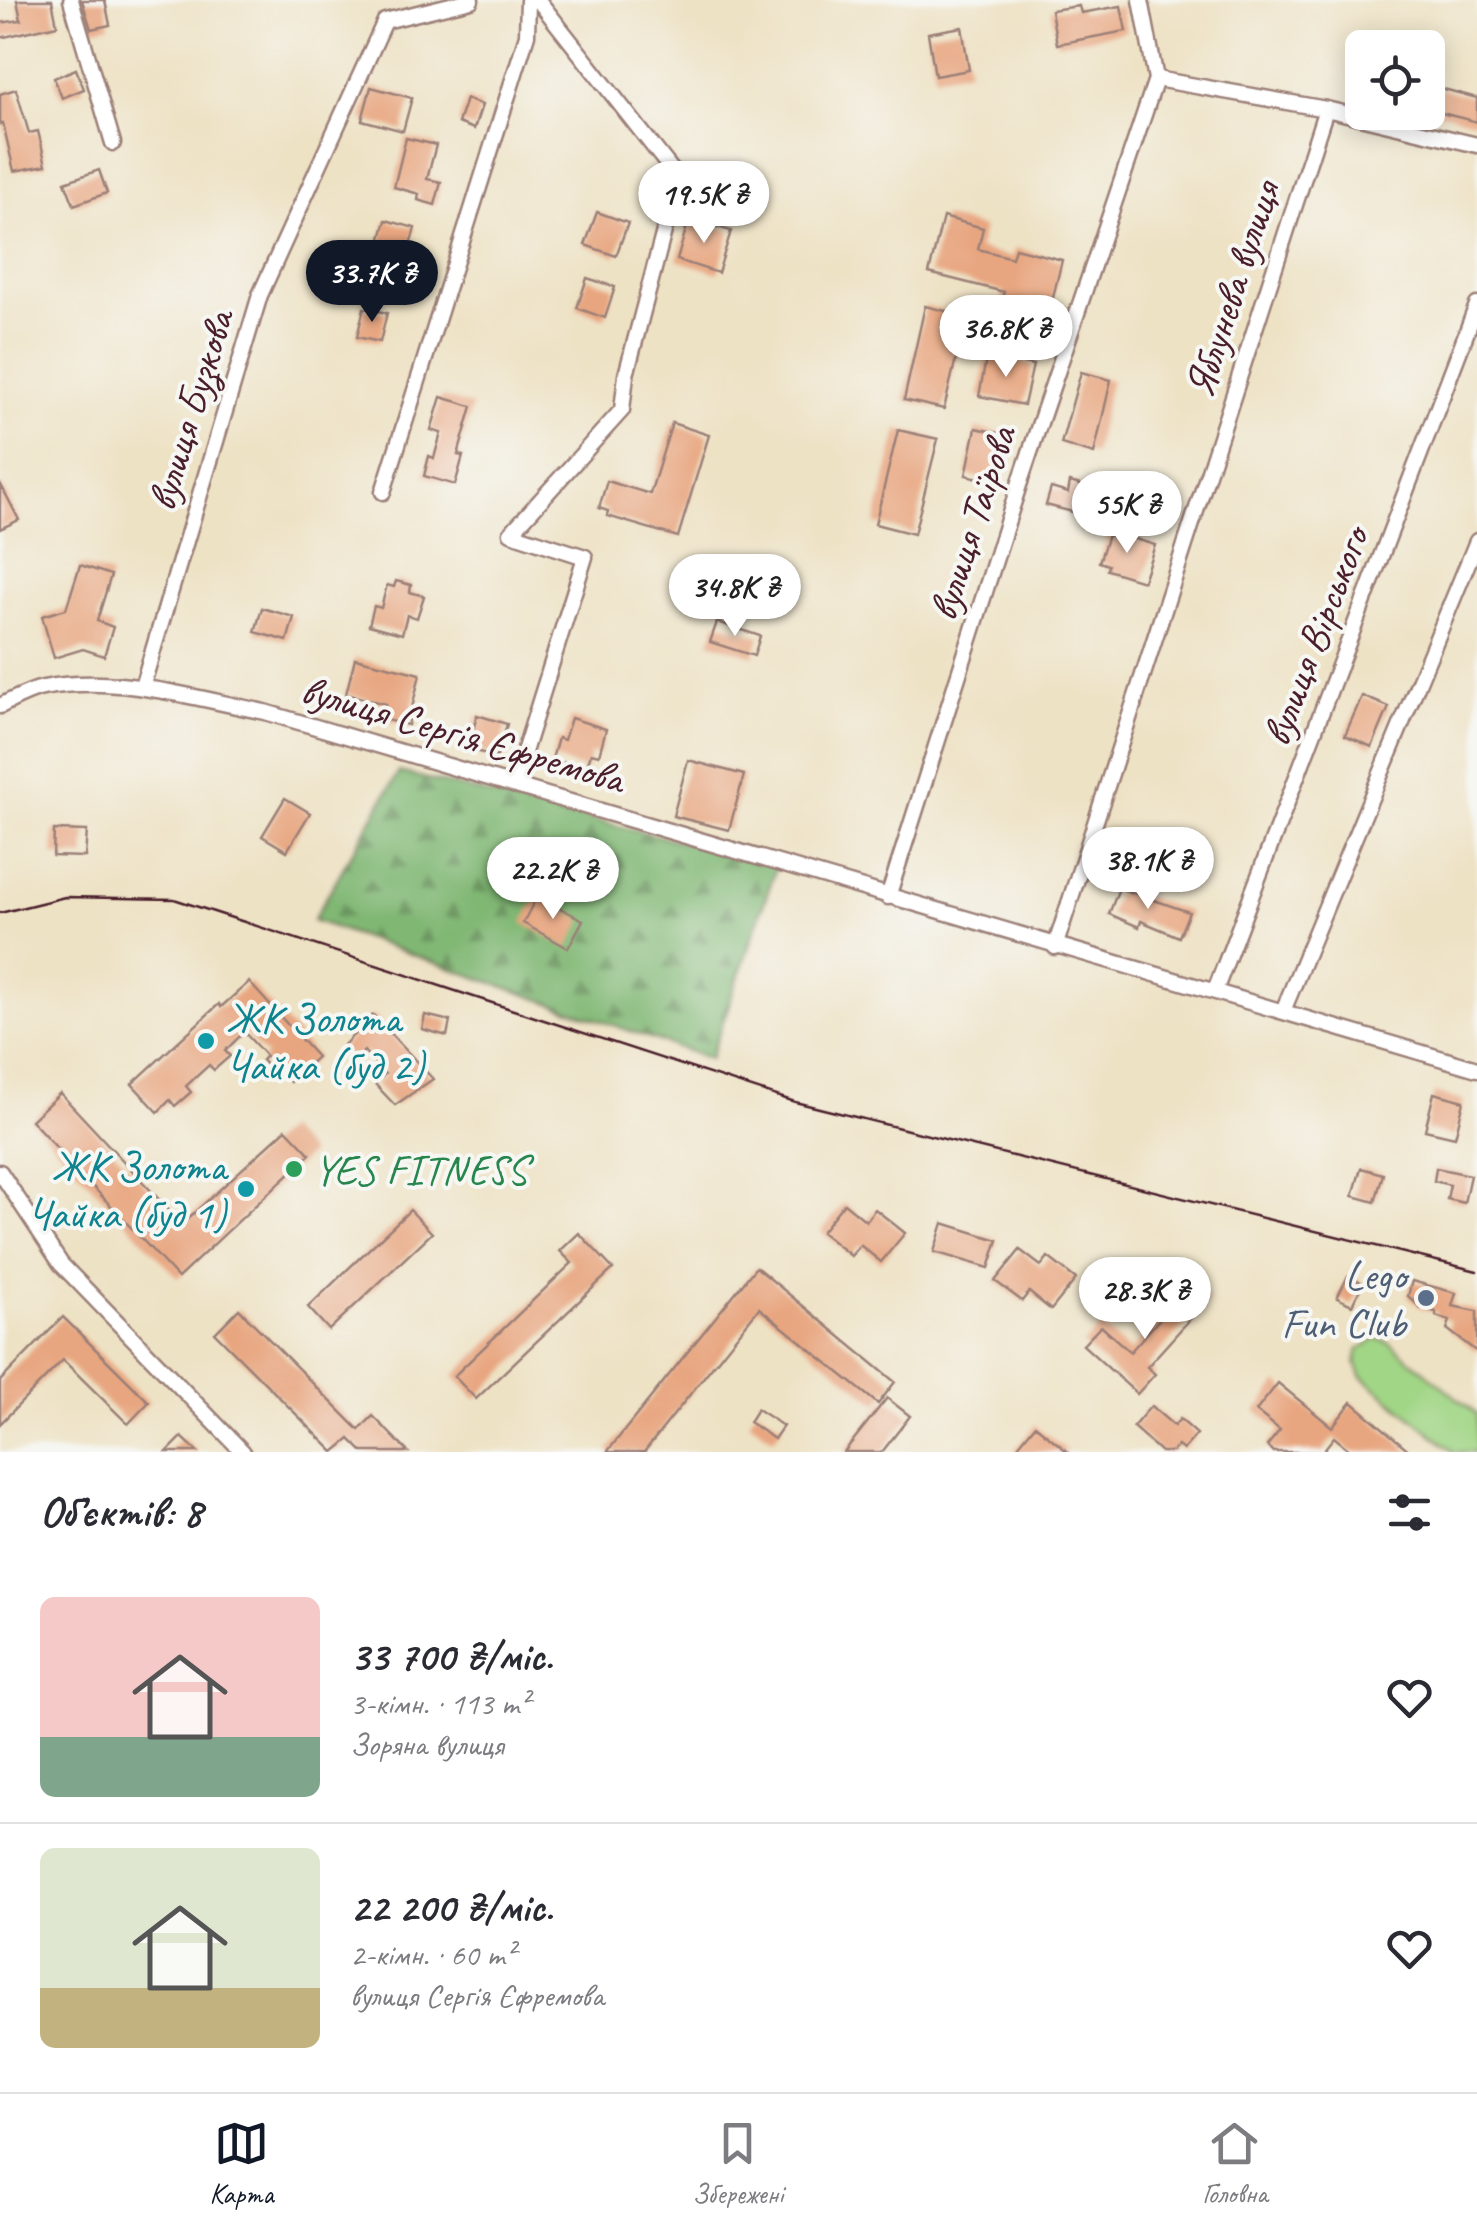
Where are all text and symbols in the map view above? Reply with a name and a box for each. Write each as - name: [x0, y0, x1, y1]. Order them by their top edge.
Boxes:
- map controls: [1345, 30, 1445, 130]
- button: locate: [1345, 30, 1445, 130]
- pin: 19.5K ₴: [612, 161, 796, 246]
- street label: Яблунева вулиця: [1173, 172, 1293, 404]
- text: 19.5K ₴: [660, 173, 748, 214]
- pin: 33.7K ₴: [280, 240, 464, 325]
- text: 33.7K ₴: [328, 252, 416, 293]
- pin: 36.8K ₴: [914, 295, 1098, 380]
- street label: вулиця Бузкова: [135, 300, 247, 517]
- text: 36.8K ₴: [962, 307, 1050, 348]
- street label: вулиця Таїрова: [916, 417, 1030, 627]
- pin: 55K ₴: [1057, 471, 1197, 556]
- text: 55K ₴: [1094, 483, 1160, 524]
- street label: вулиця Вірського: [1250, 516, 1383, 753]
- pin: 34.8K ₴: [643, 554, 827, 639]
- text: 34.8K ₴: [691, 566, 779, 607]
- street label: вулиця Сергія Єфремова: [295, 663, 634, 807]
- pin: 38.1K ₴: [1056, 827, 1240, 912]
- pin: 22.2K ₴: [461, 837, 645, 922]
- text: 38.1K ₴: [1104, 839, 1192, 880]
- text: 22.2K ₴: [509, 849, 597, 890]
- place label: ЖК Золота Чайка (буд 2): [226, 992, 427, 1093]
- marker: ЖК Золота Чайка (буд 2): [195, 1030, 217, 1052]
- place label: ЖК Золота Чайка (буд 1): [28, 1140, 230, 1241]
- place label: YES FITNESS: [314, 1144, 535, 1197]
- marker: YES FITNESS: [283, 1158, 305, 1180]
- marker: ЖК Золота Чайка (буд 1): [235, 1178, 257, 1200]
- place label: Lego Fun Club: [1282, 1249, 1410, 1350]
- pin: 28.3K ₴: [1053, 1257, 1237, 1342]
- text: 28.3K ₴: [1101, 1269, 1189, 1310]
- marker: Lego Fun Club: [1415, 1287, 1437, 1309]
- icon: filters: [1382, 1485, 1437, 1540]
- text: Об’єктів: 8: [40, 1486, 202, 1539]
- text: 33 700 ₴/міс.: [350, 1630, 553, 1683]
- icon: home: [120, 1637, 240, 1757]
- icon: heart: [1382, 1670, 1437, 1725]
- text: 3-кімн. · 113 m²: [350, 1683, 529, 1724]
- text: Зоряна вулиця: [350, 1724, 504, 1765]
- text: 22 200 ₴/міс.: [350, 1881, 553, 1934]
- icon: home: [120, 1888, 240, 2008]
- icon: heart: [1382, 1921, 1437, 1976]
- text: 2-кімн. · 60 m²: [350, 1934, 515, 1975]
- text: вулиця Сергія Єфремова: [350, 1975, 604, 2016]
- tab: Карта: [209, 2116, 273, 2211]
- tab: Збережені: [692, 2116, 783, 2211]
- tab: Головна: [1202, 2116, 1268, 2211]

